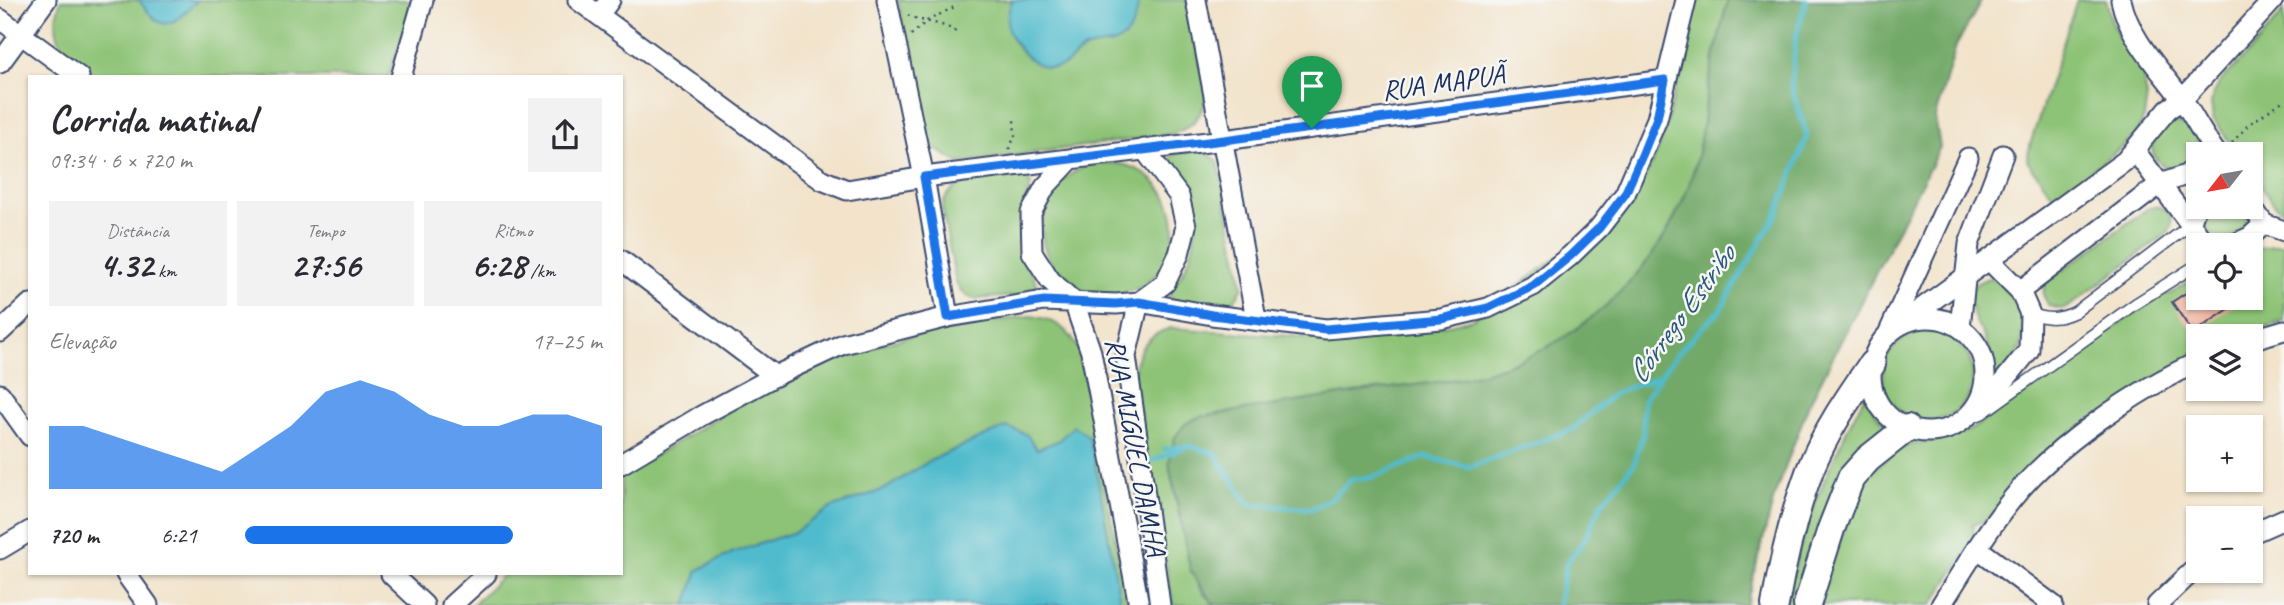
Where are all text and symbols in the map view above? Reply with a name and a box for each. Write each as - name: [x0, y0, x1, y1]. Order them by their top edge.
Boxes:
- street label: RUA MAPUÃ: [1379, 55, 1511, 108]
- pin: [1282, 56, 1342, 128]
- icon: arrive: [1293, 67, 1331, 105]
- text: Corrida matinal: [49, 96, 255, 143]
- button: share: [528, 98, 602, 172]
- north arrow: [2186, 142, 2263, 219]
- map controls: [2186, 142, 2263, 583]
- text: 09:34 · 6 × 720 m: [49, 146, 192, 175]
- text: Distância: [107, 219, 169, 243]
- text: Tempo: [307, 219, 344, 243]
- text: Ritmo: [494, 219, 532, 243]
- button: locate: [2186, 233, 2263, 310]
- water label: Córrego Estribo: [1618, 234, 1746, 390]
- text: 4.32: [99, 243, 153, 288]
- text: 27:56: [291, 243, 360, 288]
- text: 6:28: [471, 243, 526, 288]
- text: km: [153, 259, 177, 283]
- text: /km: [526, 259, 555, 283]
- button: layers: [2186, 324, 2263, 401]
- text: Elevação: [49, 327, 116, 356]
- text: 17–25 m: [532, 327, 602, 356]
- street label: RUA MIGUEL DAMHA: [1098, 335, 1175, 561]
- button: +: [2186, 415, 2263, 492]
- button: −: [2186, 506, 2263, 583]
- text: 720 m: [49, 521, 99, 550]
- text: 6:21: [161, 521, 197, 550]

